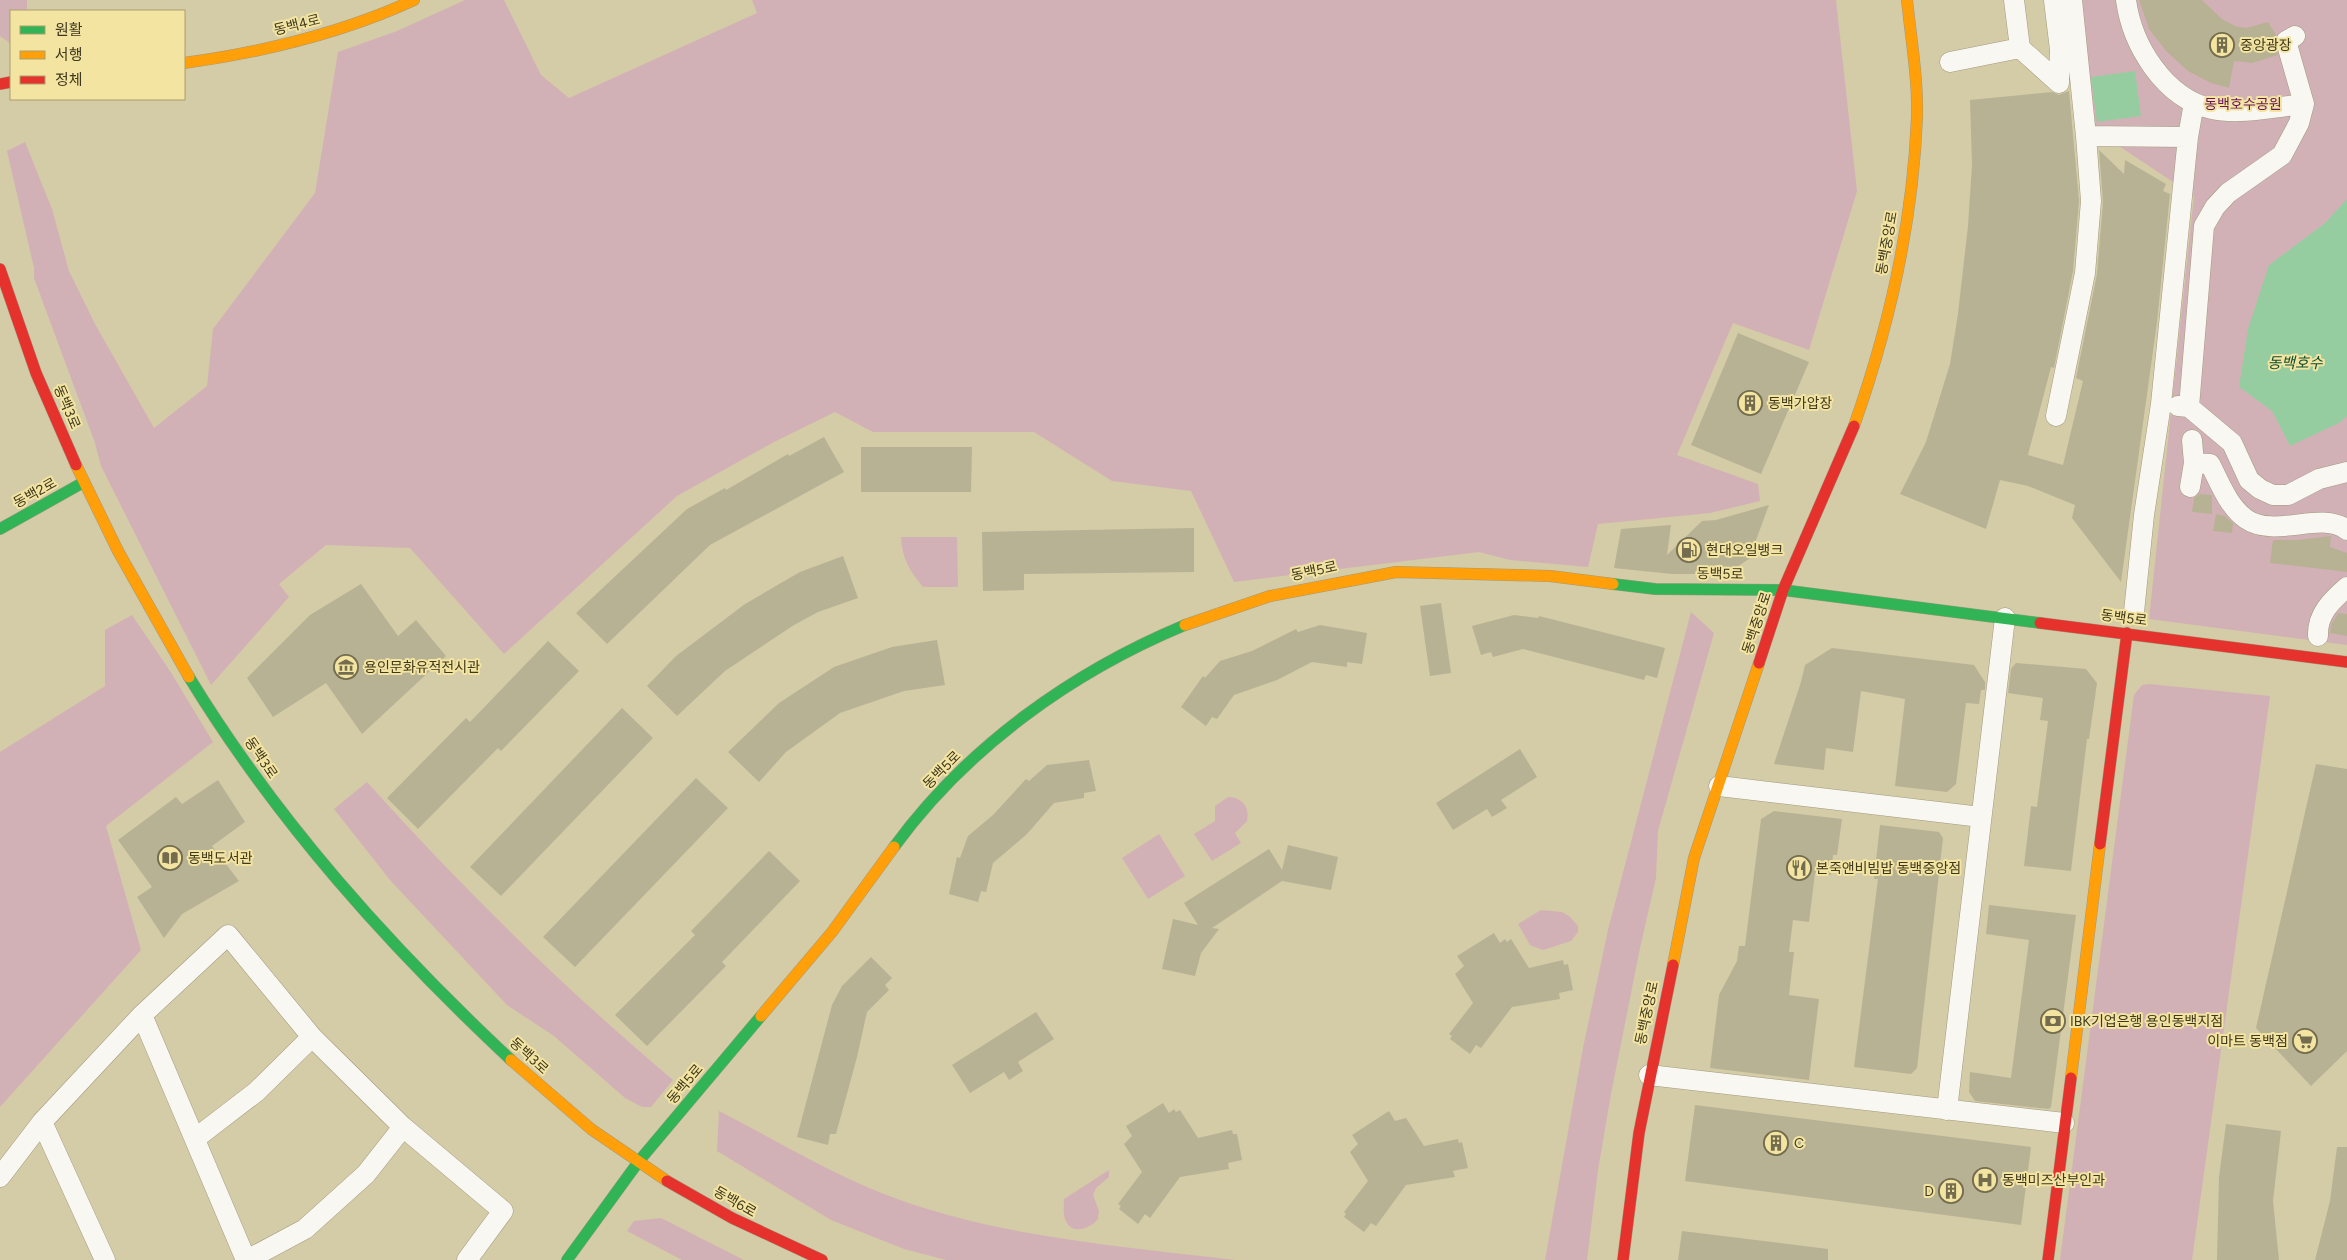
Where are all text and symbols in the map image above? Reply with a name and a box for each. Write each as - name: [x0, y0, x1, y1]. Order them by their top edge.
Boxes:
- legend: [10, 10, 185, 100]
- street label: 동백4로: [272, 11, 322, 39]
- text: 원활: [55, 21, 83, 39]
- building icon: 중앙광장: [2209, 32, 2235, 58]
- place label: 중앙광장: [2240, 37, 2292, 54]
- text: 서행: [55, 46, 83, 64]
- text: 정체: [55, 71, 83, 89]
- park label: 동백호수공원: [2204, 96, 2282, 113]
- street label: 동백중앙로: [1873, 210, 1901, 276]
- water label: 동백호수: [2267, 354, 2324, 372]
- street label: 동백3로: [50, 382, 84, 432]
- building icon: 동백가압장: [1737, 390, 1763, 416]
- place label: 동백가압장: [1768, 395, 1833, 412]
- street label: 동백2로: [11, 474, 60, 512]
- fuel station icon: 현대오일뱅크: [1676, 537, 1702, 563]
- place label: 현대오일뱅크: [1706, 542, 1783, 559]
- street label: 동백5로: [1289, 558, 1339, 584]
- street label: 동백5로: [1697, 565, 1744, 583]
- street label: 동백중앙로: [1739, 590, 1775, 656]
- street label: 동백5로: [2100, 607, 2148, 629]
- museum icon: 용인문화유적전시관: [333, 654, 359, 680]
- place label: 용인문화유적전시관: [364, 659, 480, 676]
- street label: 동백3로: [241, 734, 281, 782]
- street label: 동백5로: [919, 747, 965, 793]
- library icon: 동백도서관: [157, 845, 183, 871]
- place label: 동백도서관: [188, 850, 253, 867]
- restaurant icon: 본죽앤비빔밥 동백중앙점: [1786, 855, 1812, 881]
- place label: 본죽앤비빔밥 동백중앙점: [1816, 860, 1961, 877]
- street label: 동백중앙로: [1632, 980, 1662, 1046]
- bank icon: IBK기업은행 용인동백지점: [2040, 1008, 2066, 1034]
- place label: IBK기업은행 용인동백지점: [2070, 1013, 2223, 1030]
- supermarket icon: 이마트 동백점: [2292, 1028, 2318, 1054]
- place label: 이마트 동백점: [2207, 1033, 2288, 1050]
- street label: 동백3로: [506, 1034, 552, 1078]
- street label: 동백5로: [663, 1061, 707, 1107]
- building icon: C: [1763, 1130, 1789, 1156]
- place label: C: [1794, 1135, 1804, 1152]
- hospital icon: 동백미즈산부인과: [1972, 1167, 1998, 1193]
- place label: 동백미즈산부인과: [2002, 1172, 2105, 1189]
- building icon: D: [1938, 1178, 1964, 1204]
- street label: 동백6로: [711, 1183, 760, 1221]
- place label: D: [1924, 1183, 1934, 1200]

